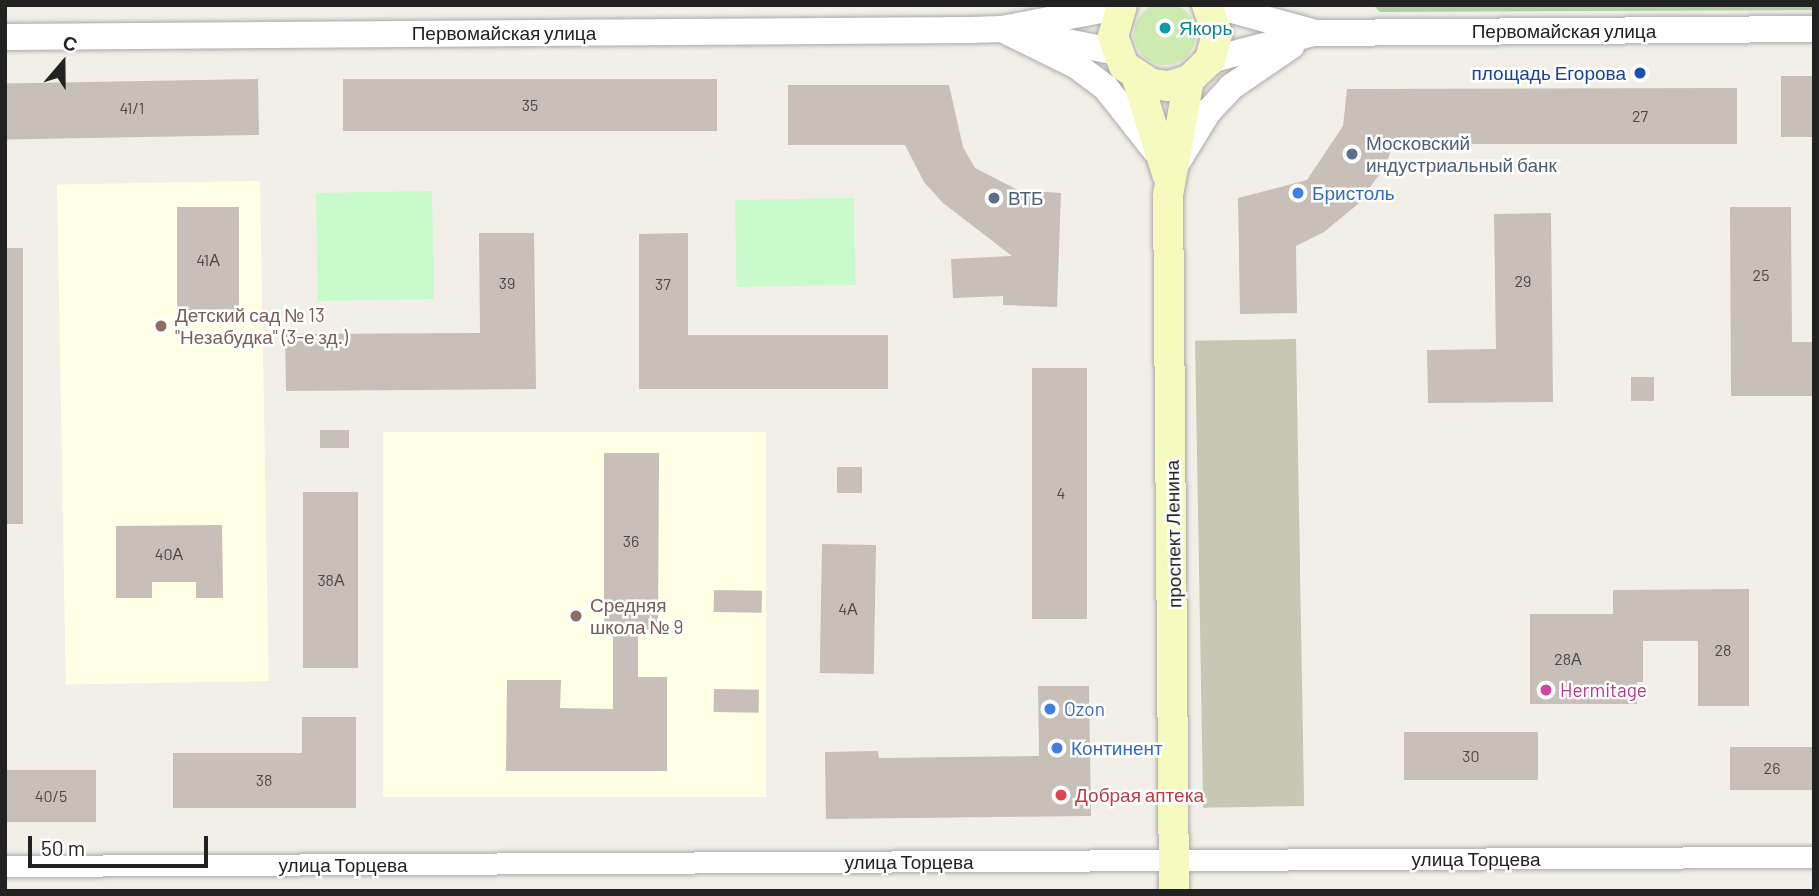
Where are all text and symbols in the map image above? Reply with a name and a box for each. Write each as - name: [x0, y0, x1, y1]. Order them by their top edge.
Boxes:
- place label: Якорь: [1179, 17, 1232, 39]
- marker: Якорь: [1157, 20, 1173, 36]
- street label: Первомайская улица: [1472, 20, 1656, 42]
- street label: Первомайская улица: [412, 22, 596, 44]
- north arrow: [28, 28, 98, 98]
- text: С: [60, 30, 81, 56]
- place label: площадь Егорова: [1472, 62, 1626, 84]
- marker: площадь Егорова: [1632, 65, 1648, 81]
- house number: 35: [522, 95, 538, 115]
- house number: 41/1: [120, 98, 144, 118]
- house number: 27: [1632, 106, 1648, 126]
- place label: Московский индустриальный банк: [1366, 132, 1557, 176]
- marker: Московский индустриальный банк: [1344, 146, 1360, 162]
- place label: Бристоль: [1312, 182, 1395, 204]
- marker: Бристоль: [1290, 185, 1306, 201]
- place label: ВТБ: [1008, 187, 1043, 209]
- marker: ВТБ: [986, 190, 1002, 206]
- house number: 41А: [196, 250, 220, 270]
- house number: 25: [1753, 265, 1769, 285]
- house number: 29: [1515, 271, 1531, 291]
- house number: 39: [499, 273, 515, 293]
- house number: 37: [655, 274, 671, 294]
- place label: Детский сад № 13 "Незабудка" (3-е зд.): [175, 304, 348, 348]
- marker: Детский сад № 13 "Незабудка" (3-е зд.): [153, 318, 169, 334]
- street label: проспект Ленина: [1160, 460, 1186, 608]
- house number: 4: [1057, 483, 1065, 503]
- house number: 36: [623, 531, 639, 551]
- house number: 40А: [155, 544, 183, 564]
- house number: 38А: [317, 570, 345, 590]
- place label: Средняя школа № 9: [590, 594, 683, 638]
- house number: 4А: [838, 599, 858, 619]
- marker: Средняя школа № 9: [568, 608, 584, 624]
- house number: 28: [1715, 640, 1731, 660]
- house number: 28А: [1554, 649, 1582, 669]
- place label: Hermitage: [1560, 679, 1647, 701]
- marker: Hermitage: [1538, 682, 1554, 698]
- place label: Ozon: [1064, 698, 1105, 720]
- marker: Ozon: [1042, 701, 1058, 717]
- place label: Континент: [1071, 737, 1163, 759]
- marker: Континент: [1049, 740, 1065, 756]
- house number: 30: [1462, 746, 1480, 766]
- house number: 26: [1764, 758, 1780, 778]
- house number: 38: [256, 770, 272, 790]
- place label: Добрая аптека: [1075, 784, 1204, 806]
- house number: 40/5: [35, 786, 67, 806]
- marker: Добрая аптека: [1053, 787, 1069, 803]
- scale bar: [32, 822, 212, 866]
- text: 50 m: [41, 835, 85, 860]
- street label: улица Торцева: [1412, 848, 1540, 870]
- street label: улица Торцева: [845, 851, 973, 873]
- street label: улица Торцева: [279, 854, 407, 876]

